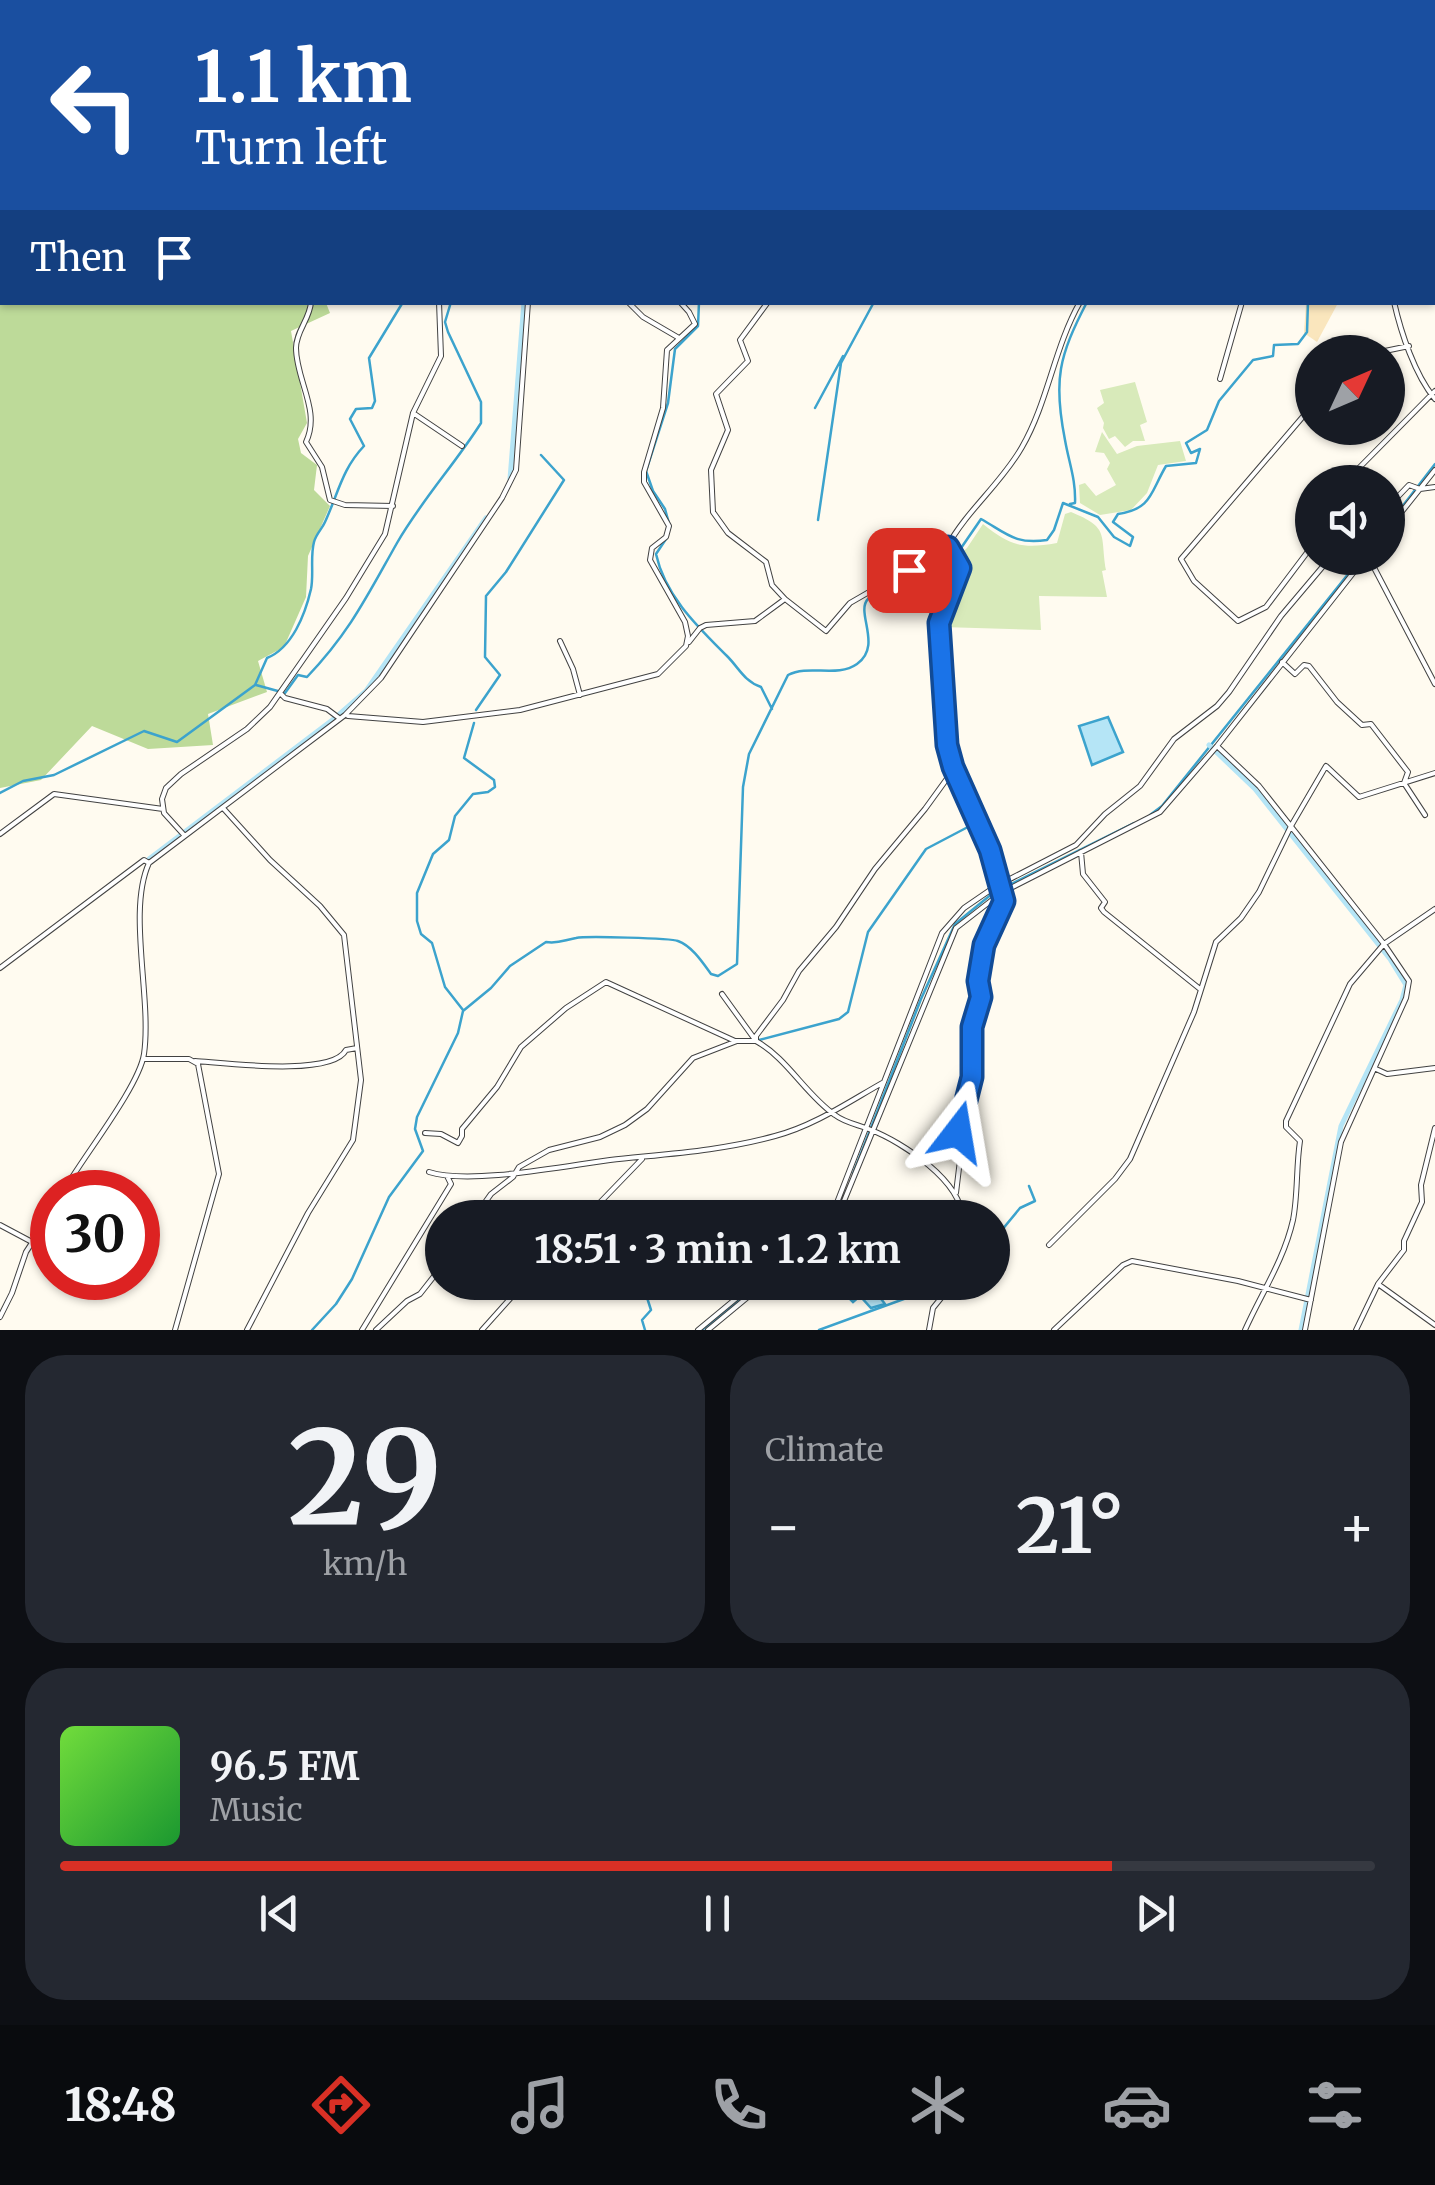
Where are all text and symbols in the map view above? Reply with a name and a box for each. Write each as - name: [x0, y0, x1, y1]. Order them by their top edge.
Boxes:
- text: 1.1 km: [195, 33, 412, 121]
- icon: left: [30, 40, 160, 170]
- text: Turn left: [195, 120, 387, 176]
- icon: arrive: [147, 230, 202, 285]
- text: Then: [30, 234, 127, 281]
- north arrow: [1295, 335, 1405, 445]
- map controls: [1295, 335, 1405, 575]
- button: sound: [1295, 465, 1405, 575]
- pin: [867, 528, 952, 613]
- icon: arrive: [882, 543, 937, 598]
- position arrow: [906, 1080, 1010, 1184]
- speed limit sign: 30: [30, 1170, 160, 1300]
- text: 18:51 · 3 min · 1.2 km: [534, 1226, 901, 1273]
- text: 29: [288, 1397, 442, 1560]
- text: Climate: [765, 1430, 883, 1470]
- text: 21°: [1016, 1479, 1124, 1573]
- text: −: [765, 1492, 802, 1561]
- text: +: [1338, 1492, 1375, 1561]
- text: km/h: [323, 1544, 407, 1584]
- text: 96.5 FM: [210, 1743, 359, 1790]
- text: Music: [210, 1790, 303, 1830]
- icon: previous: [252, 1886, 307, 1941]
- icon: pause: [690, 1886, 745, 1941]
- icon: next: [1128, 1886, 1183, 1941]
- icon: directions: [306, 2070, 376, 2140]
- icon: music: [505, 2070, 575, 2140]
- icon: phone: [704, 2070, 774, 2140]
- icon: climate: [903, 2070, 973, 2140]
- icon: car: [1102, 2070, 1172, 2140]
- icon: filters: [1300, 2070, 1370, 2140]
- text: 18:48: [64, 2077, 177, 2133]

